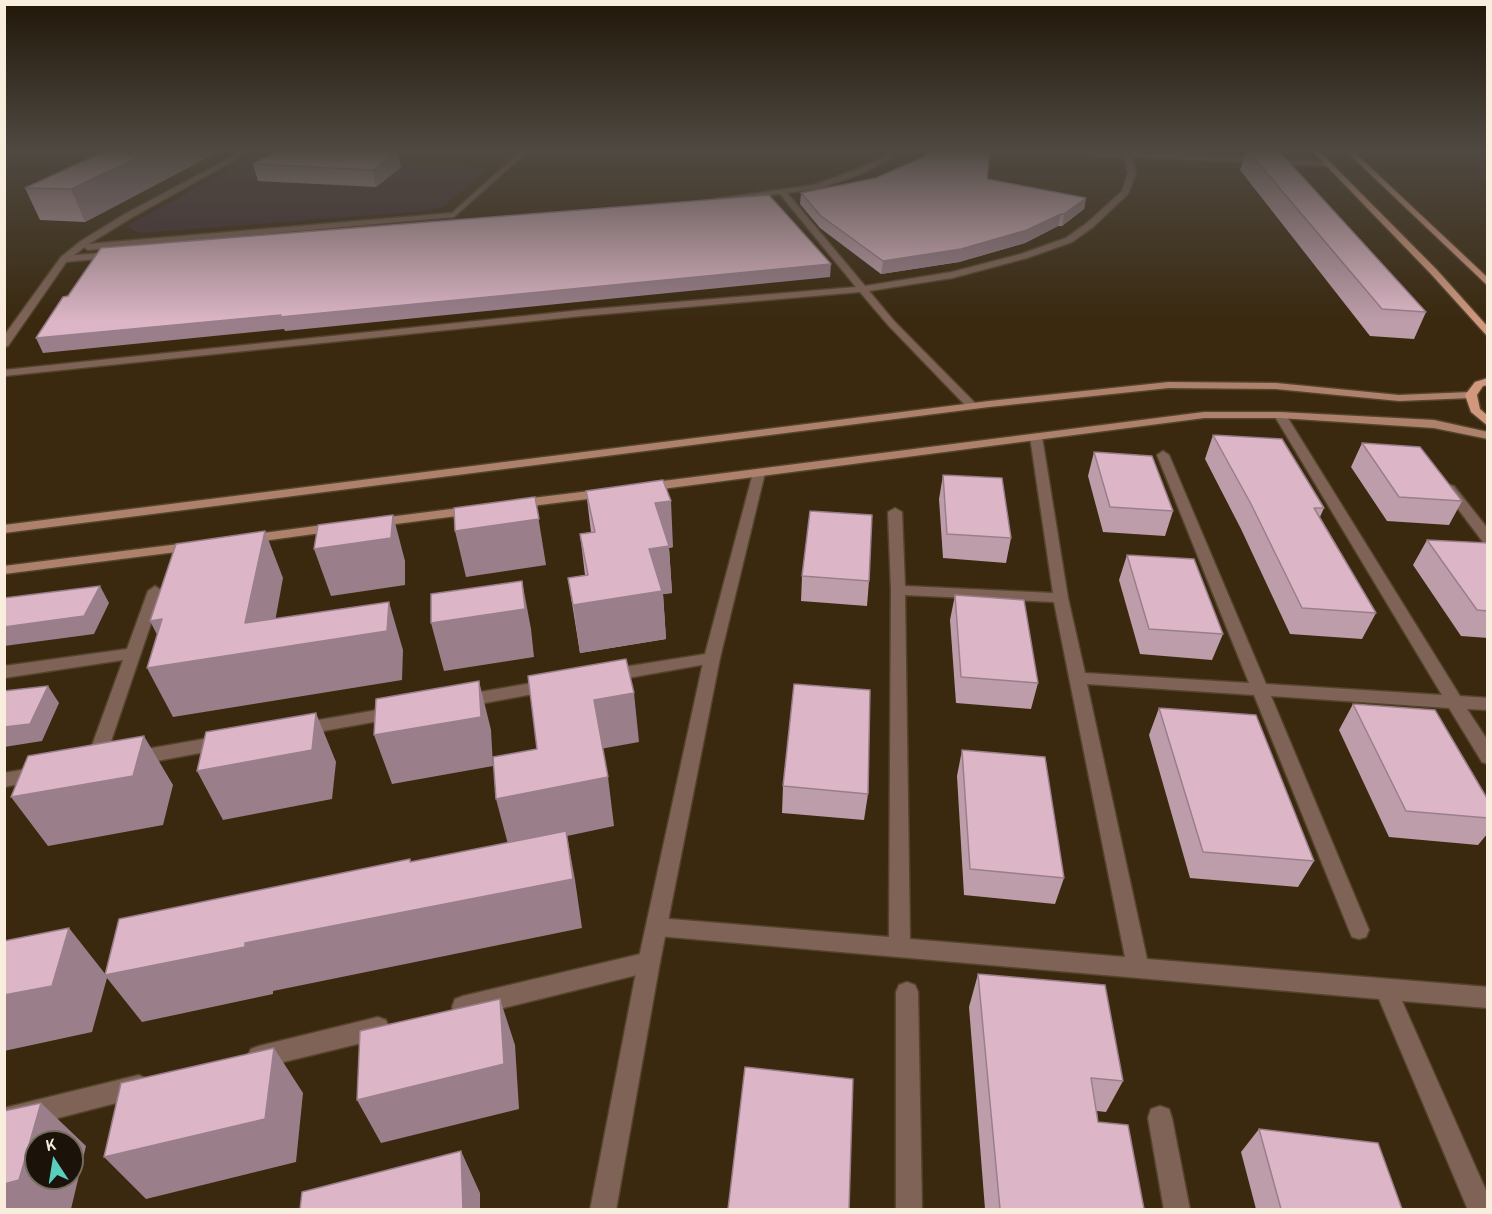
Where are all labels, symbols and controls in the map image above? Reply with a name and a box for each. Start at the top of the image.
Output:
north arrow [24,1130,84,1190]
text: K [44,1133,58,1156]

